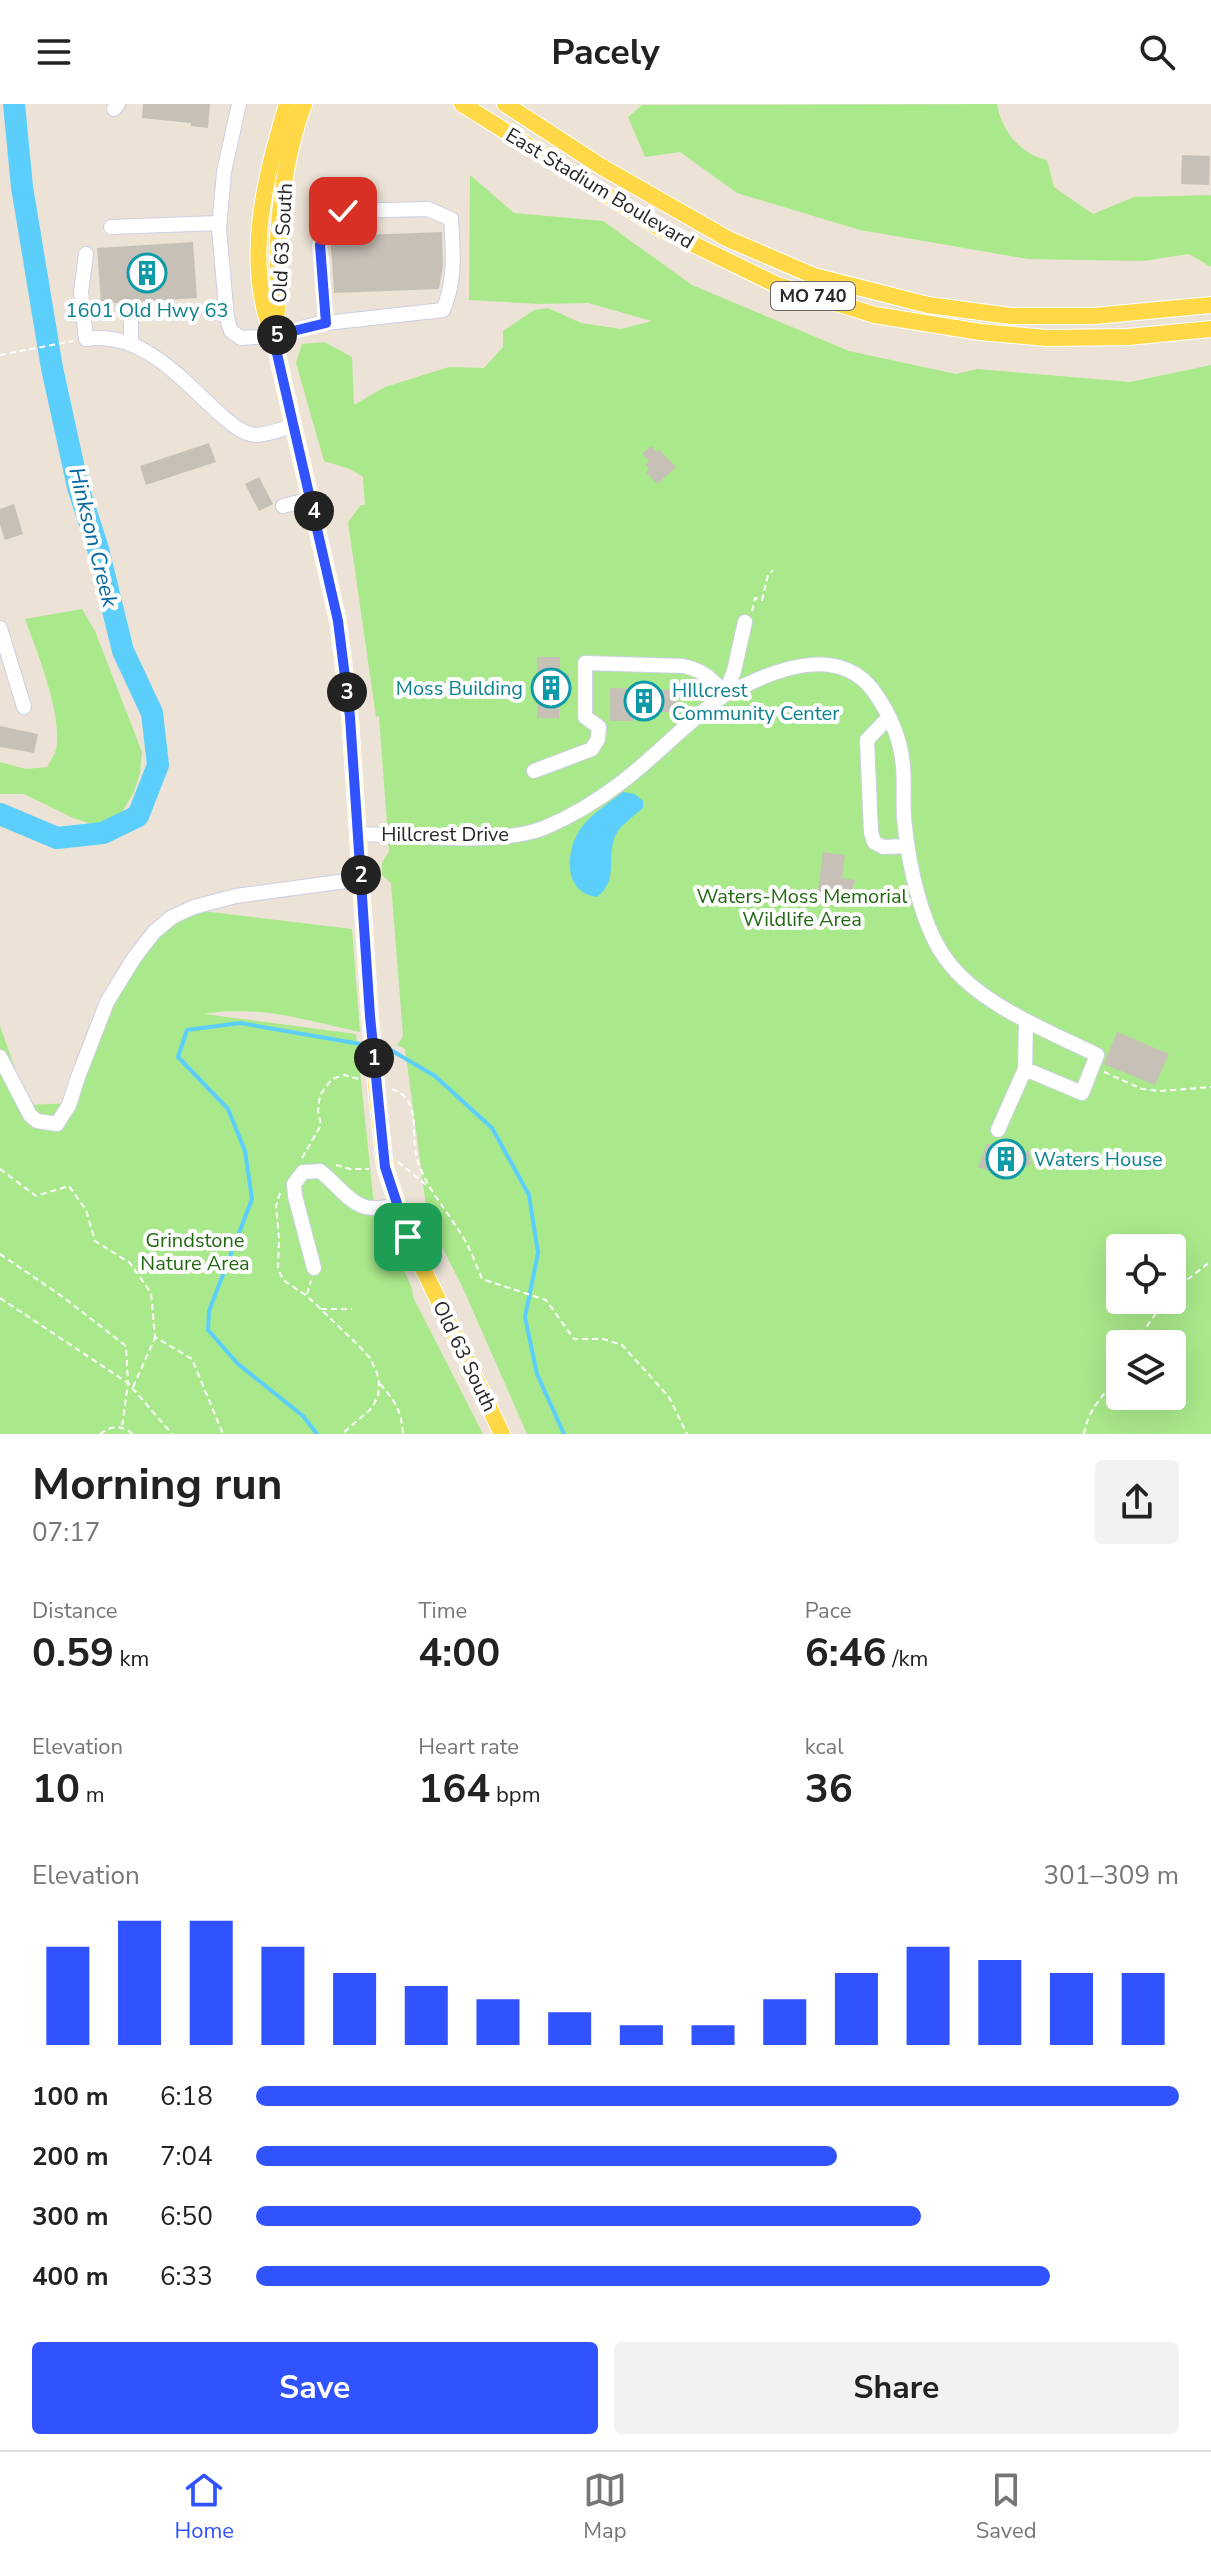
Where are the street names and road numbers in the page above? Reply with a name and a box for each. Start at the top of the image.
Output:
street label: East Stadium Boulevard [501,121,699,255]
street label: Old 63 South [266,182,299,304]
road number: MO 740 [771,282,855,310]
street label: Hillcrest Drive [381,821,509,848]
street label: Old 63 South [426,1296,503,1416]

